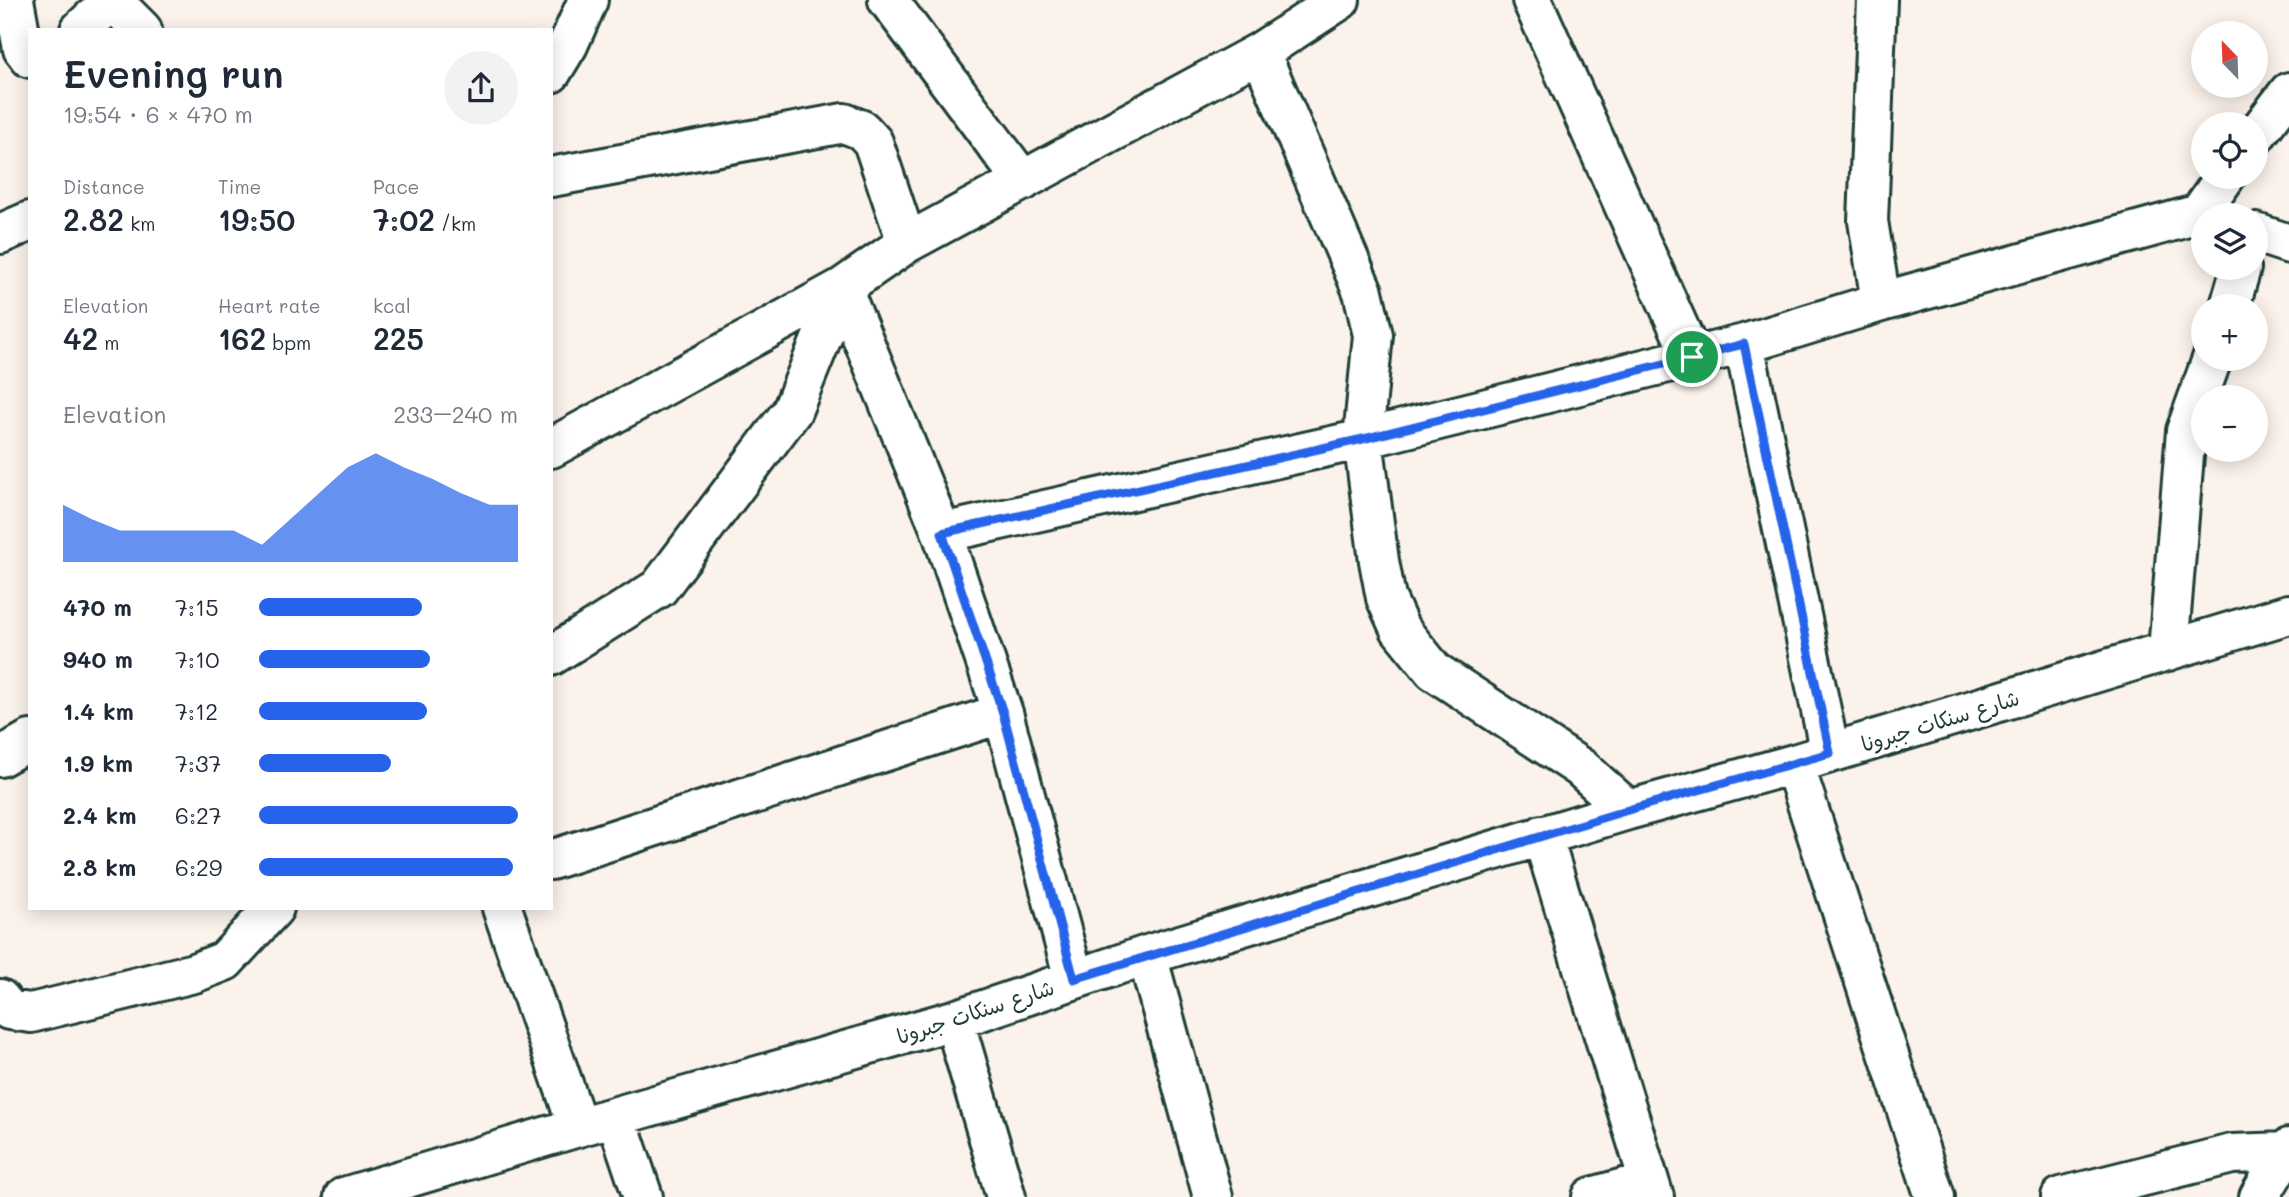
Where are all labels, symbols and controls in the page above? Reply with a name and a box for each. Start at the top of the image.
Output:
north arrow [2191,21,2268,98]
map controls [2191,21,2268,462]
text: Evening run [63,48,284,98]
button: share [444,51,518,125]
text: 19:54 · 6 × 470 m [63,99,253,129]
button: locate [2191,112,2268,189]
text: Distance [63,174,145,199]
text: Time [218,174,261,199]
text: Pace [373,174,419,199]
text: 2.82 [63,199,124,239]
text: 19:50 [218,199,295,239]
text: 7:02 [373,199,435,239]
button: layers [2191,203,2268,280]
text: km [124,211,155,236]
text: /km [435,211,476,236]
text: Elevation [63,293,148,318]
text: Heart rate [218,293,321,318]
text: kcal [373,293,411,318]
button: + [2191,294,2268,371]
text: 42 [63,318,98,358]
text: 162 [218,318,266,358]
text: 225 [373,318,424,358]
pin [1662,327,1722,387]
text: m [98,330,120,355]
text: bpm [266,330,311,355]
icon: arrive [1673,338,1711,376]
button: − [2191,385,2268,462]
text: Elevation [63,399,166,429]
text: 233–240 m [393,399,518,429]
text: 470 m [63,592,132,622]
text: 7:15 [175,592,219,622]
text: 940 m [63,644,133,674]
text: 7:10 [175,644,219,674]
street label: شارع سنكات جبرونا [1858,683,2023,760]
text: 1.4 km [63,696,134,726]
text: 7:12 [175,696,218,726]
text: 1.9 km [63,748,133,778]
text: 7:37 [175,748,221,778]
text: 2.4 km [63,800,136,830]
text: 6:27 [175,800,222,830]
text: 2.8 km [63,852,136,882]
text: 6:29 [175,852,222,882]
street label: شارع سنكات جبرونا [893,973,1058,1052]

